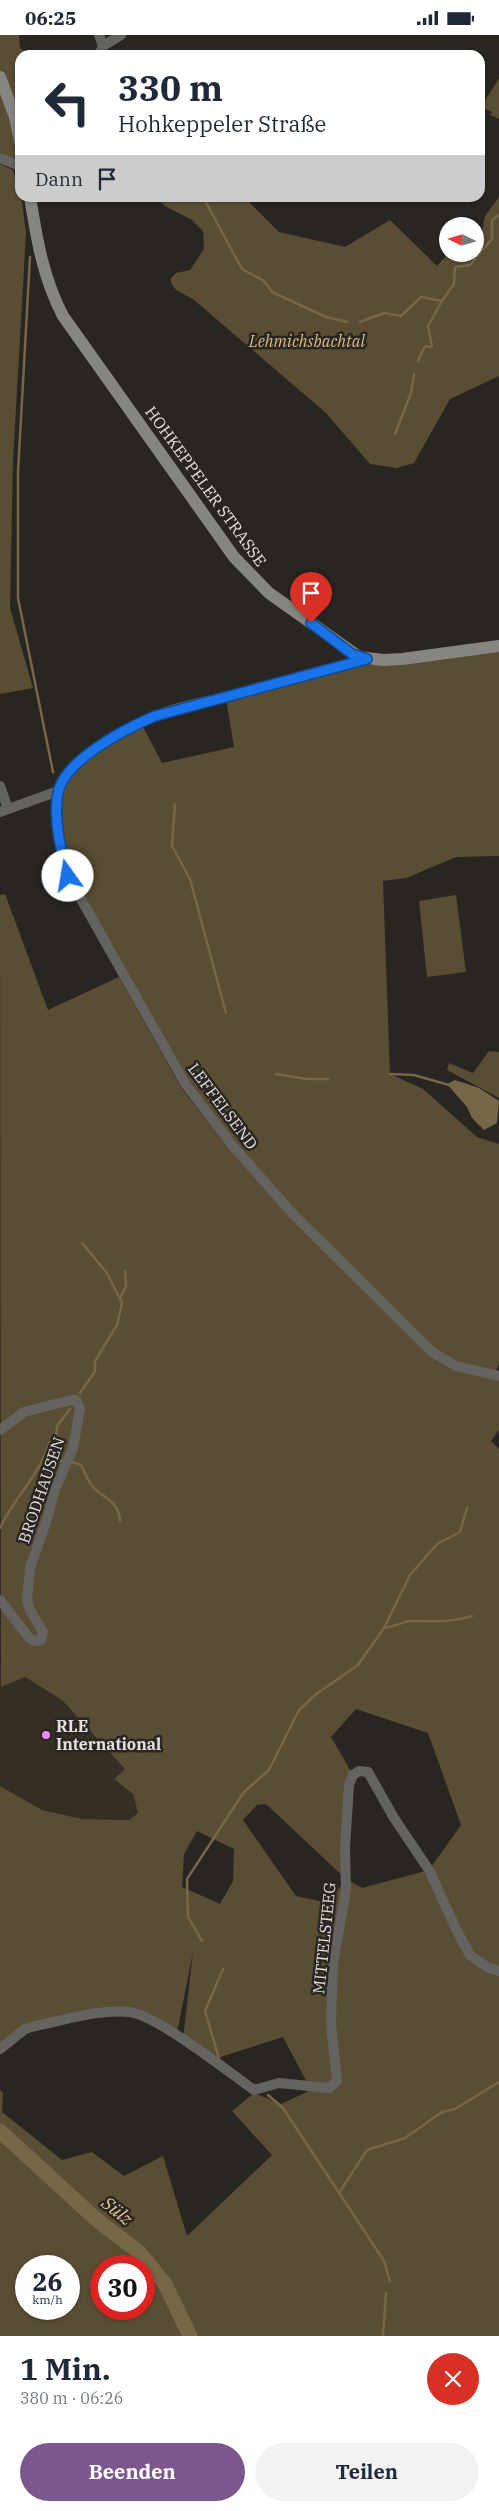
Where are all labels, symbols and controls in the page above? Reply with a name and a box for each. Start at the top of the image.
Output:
text: 06:25 [25,6,76,30]
text: 330 m [118,65,223,111]
icon: left [35,70,100,135]
text: Hohkeppeler Straße [118,109,326,138]
icon: arrive [93,165,121,193]
text: Dann [35,167,83,191]
north arrow [439,217,484,263]
map controls [439,217,484,262]
park label: Lehmichsbachtal [248,331,365,351]
street label: HOHKEPPELER STRASSE [141,402,271,570]
pin [290,572,332,623]
icon: arrive [297,579,325,607]
position arrow [41,849,93,901]
street label: LEFFELSEND [184,1059,262,1153]
street label: BRODHAUSEN [13,1434,69,1546]
place label: RLE International [56,1716,161,1754]
marker: RLE International [40,1729,52,1741]
street label: MITTELSTEEG [308,1881,340,1995]
water label: Sülz [96,2191,138,2231]
speed limit sign: 30 [90,2255,155,2320]
text: 26 [32,2265,63,2298]
text: km/h [32,2292,63,2307]
text: 1 Min. [20,2349,111,2388]
button: close [427,2353,479,2405]
text: 380 m · 06:26 [20,2388,123,2408]
button: Beenden [20,2443,245,2501]
button: Teilen [255,2443,479,2501]

